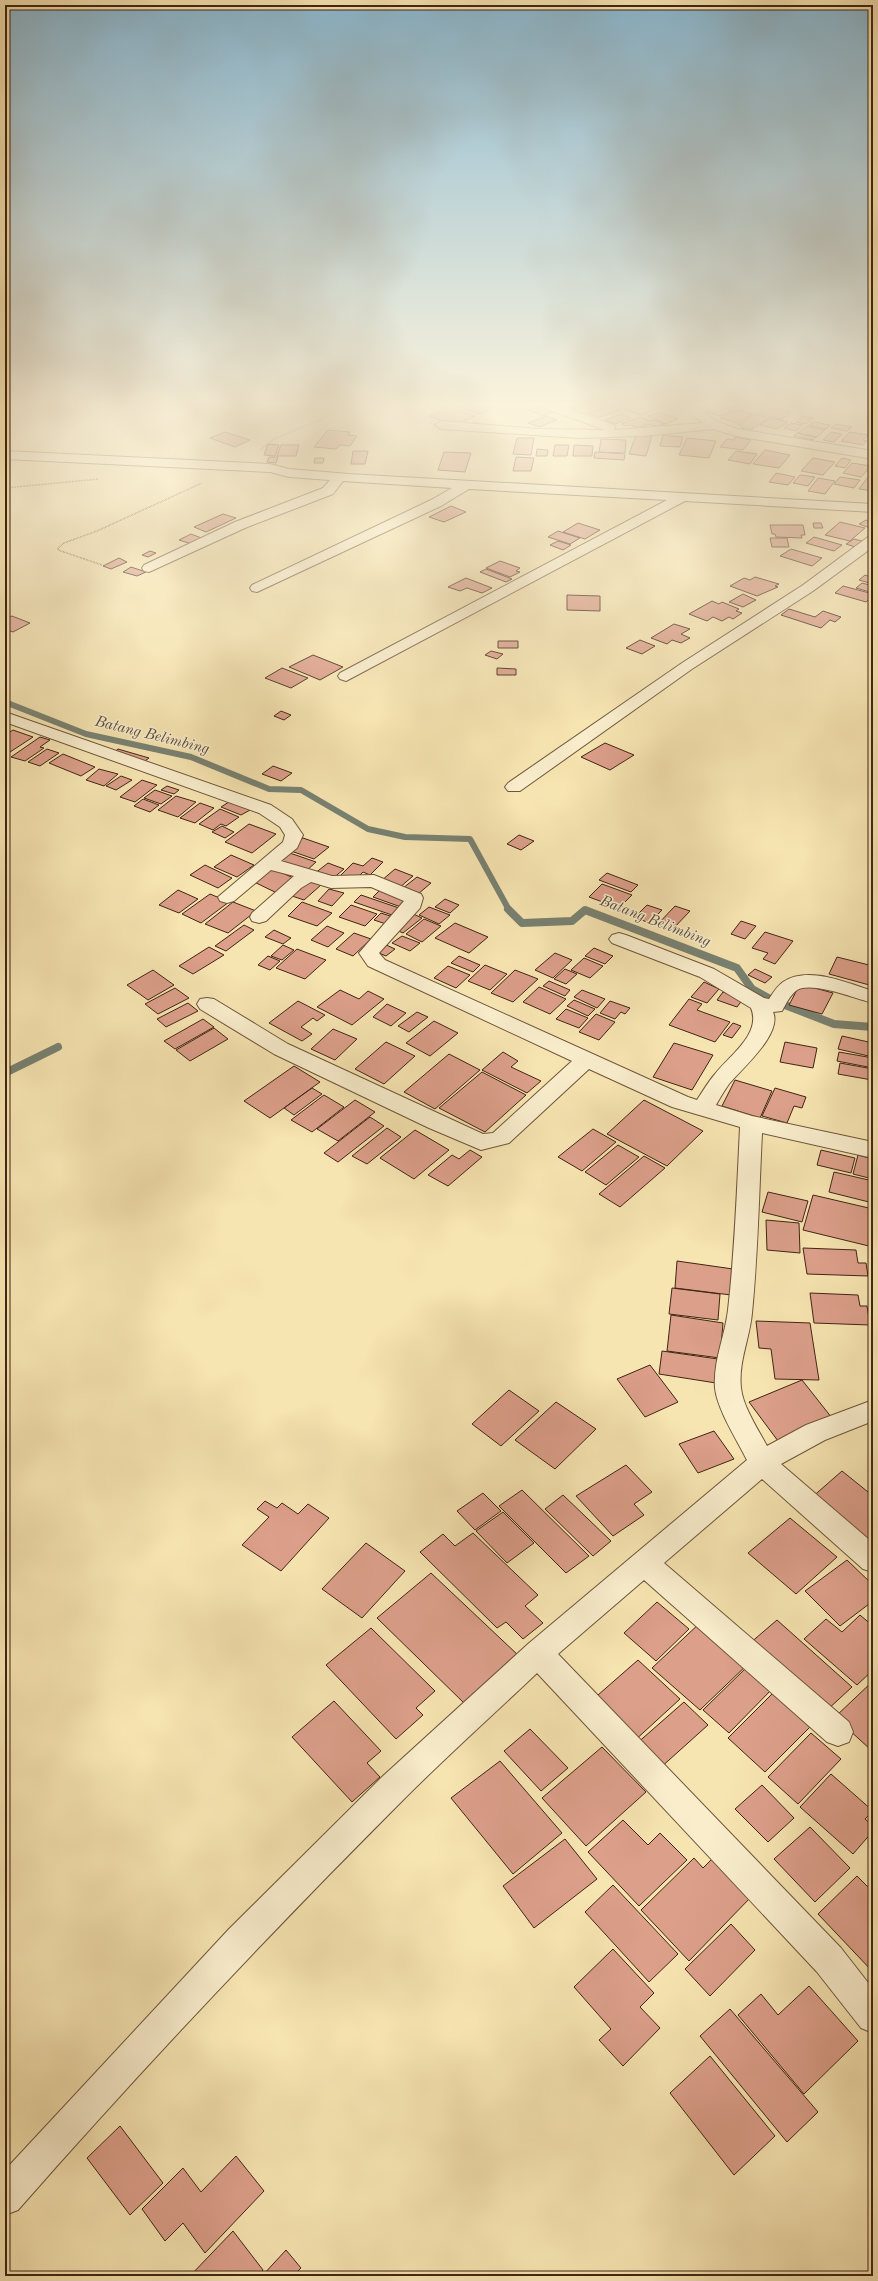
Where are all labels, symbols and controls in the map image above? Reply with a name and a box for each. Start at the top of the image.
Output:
water label: Batang Belimbing [92,714,211,757]
water label: Batang Belimbing [597,894,712,950]

